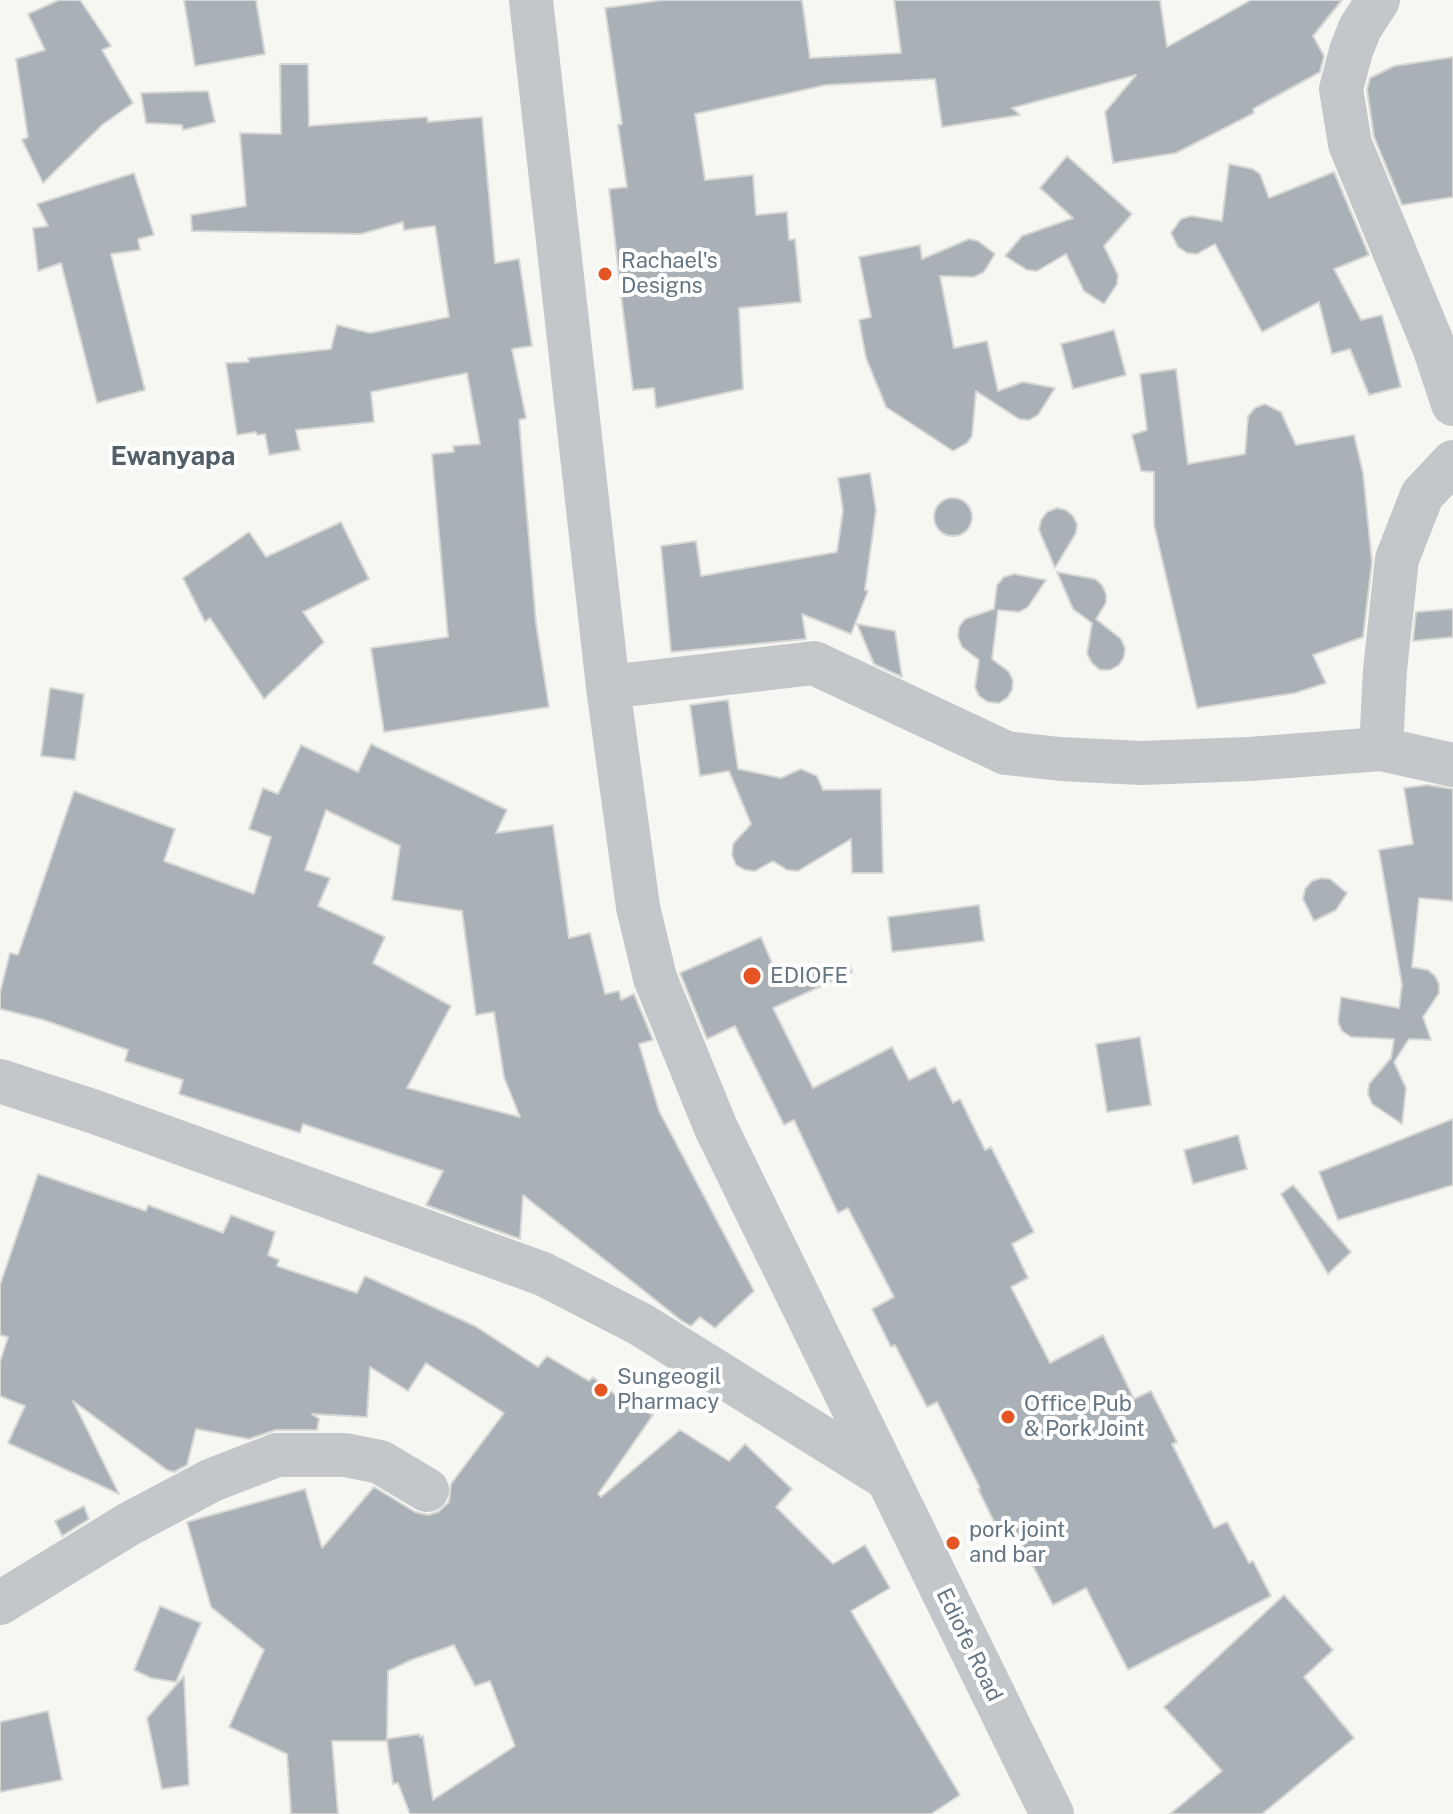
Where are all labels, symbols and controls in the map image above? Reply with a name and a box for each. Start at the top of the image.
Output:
place label: Rachael's Designs [621,248,718,300]
marker: Rachael's Designs [596,265,614,283]
district label: Ewanyapa [110,441,236,473]
place label: EDIOFE [770,963,848,989]
marker: EDIOFE [741,965,763,987]
place label: Sungeogil Pharmacy [617,1364,721,1416]
marker: Sungeogil Pharmacy [592,1381,610,1399]
place label: Office Pub & Pork Joint [1024,1391,1145,1442]
marker: Office Pub & Pork Joint [999,1408,1017,1426]
place label: pork joint and bar [969,1517,1065,1568]
marker: pork joint and bar [944,1534,962,1552]
street label: Ediofe Road [930,1584,1008,1706]

